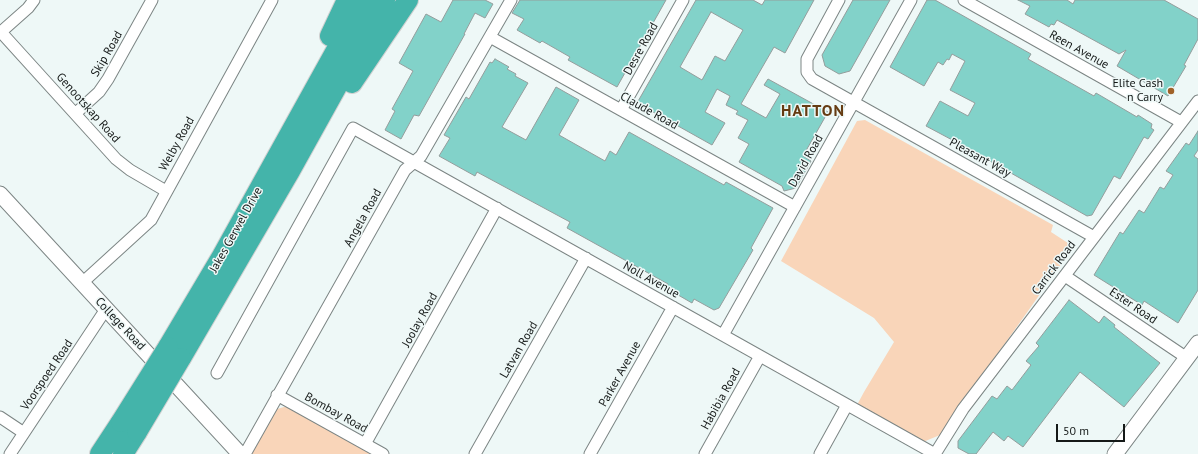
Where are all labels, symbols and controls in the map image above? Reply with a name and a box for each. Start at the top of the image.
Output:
street label: Desre Road [621,20,661,78]
street label: Reen Avenue [1047,28,1111,72]
street label: Skip Road [88,29,126,79]
street label: Genootskap Road [53,70,123,146]
place label: Elite Cash n Carry [1112,77,1163,105]
marker: Elite Cash n Carry [1166,86,1176,96]
street label: Claude Road [618,89,680,133]
district label: HATTON [781,101,845,121]
street label: Welby Road [156,114,198,174]
street label: David Road [786,132,826,190]
street label: Pleasant Way [947,135,1013,181]
street label: Jakes Gerwel Drive [207,185,265,275]
street label: Angela Road [341,186,385,250]
street label: Carrick Road [1029,238,1079,298]
street label: Noll Avenue [620,259,682,301]
street label: Ester Road [1107,285,1159,327]
street label: Joolay Road [399,290,441,350]
street label: College Road [92,295,148,353]
street label: Latvan Road [497,319,541,381]
street label: Voorspoed Road [18,337,76,413]
street label: Parker Avenue [596,339,644,409]
street label: Habibia Road [698,366,744,432]
street label: Bombay Road [302,390,370,436]
scale bar [1058,416,1127,442]
text: 50 m [1063,423,1089,438]

